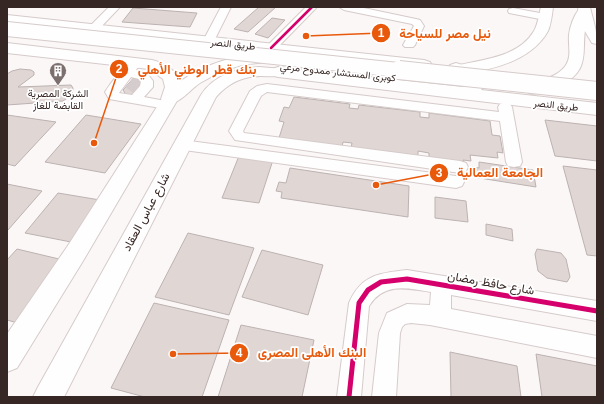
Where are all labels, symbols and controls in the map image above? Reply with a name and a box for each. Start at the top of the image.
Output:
callout: نيل مصر للسياحة [371,20,498,45]
text: 1 [378,26,385,40]
text: نيل مصر للسياحة [399,26,491,42]
street label: طريق النصر [209,36,256,53]
callout: بنك قطر الوطني الأهلي [109,57,264,82]
street label: كوبرى المستشار ممدوح مرعي [279,60,397,87]
building icon: الشركة المصرية القابضة للغاز [48,61,68,86]
text: 2 [116,62,123,76]
text: بنك قطر الوطني الأهلي [138,62,256,80]
place label: الشركة المصرية القابضة للغاز [28,88,88,112]
street label: طريق النصر [532,97,579,114]
callout: الجامعة العمالية [429,160,551,185]
text: الجامعة العمالية [457,165,543,180]
text: 3 [436,166,443,180]
street label: شارع عباس العقاد [120,171,174,254]
street label: شارع حافظ رمضان [446,268,535,299]
callout: البنك الأهلى المصرى [229,340,374,365]
text: البنك الأهلى المصرى [258,345,366,361]
text: 4 [236,346,243,360]

